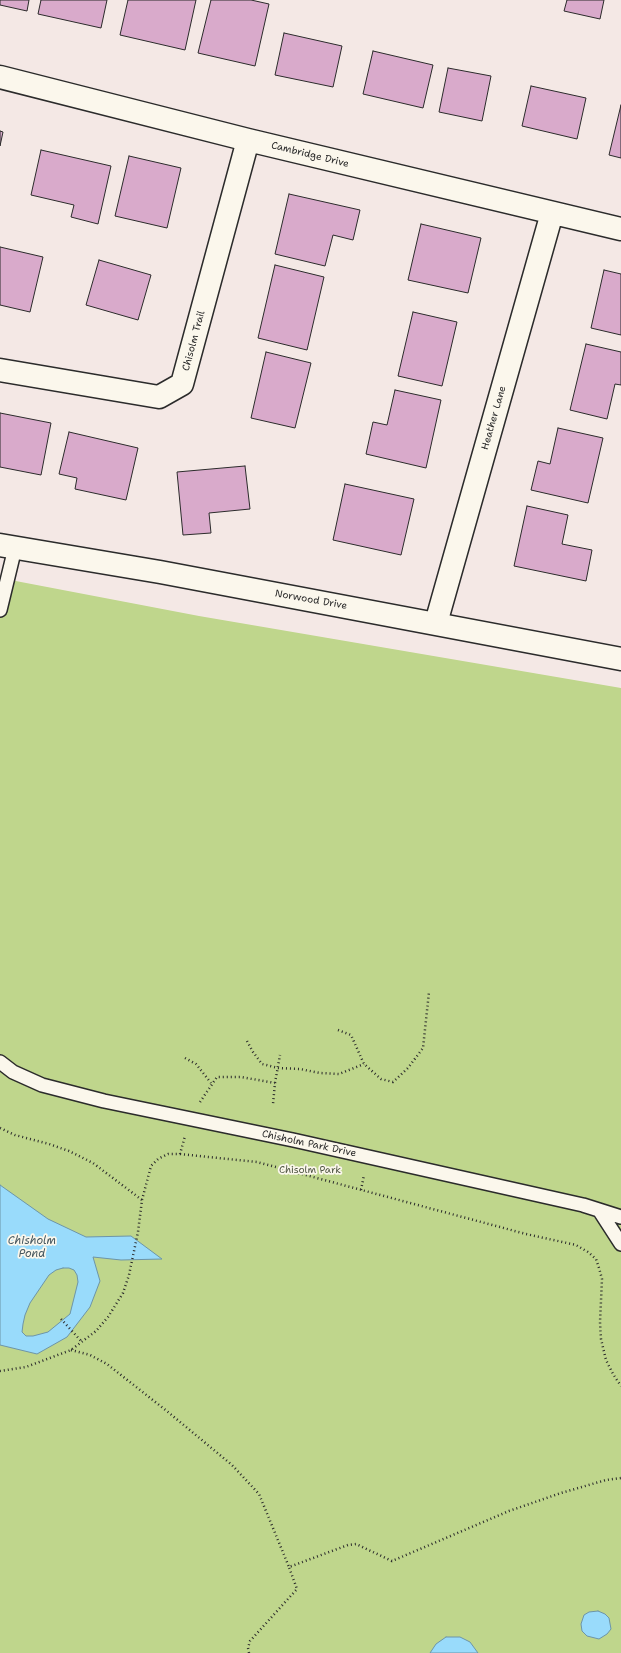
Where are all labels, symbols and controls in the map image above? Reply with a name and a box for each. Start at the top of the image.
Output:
street label: Cambridge Drive [270,140,350,170]
street label: Chisolm Trail [180,310,208,372]
street label: Heather Lane [479,385,509,451]
street label: Norwood Drive [274,588,348,612]
street label: Chisholm Park Drive [261,1128,357,1160]
park label: Chisolm Park [279,1164,341,1176]
water label: Chisholm Pond [8,1234,56,1260]

